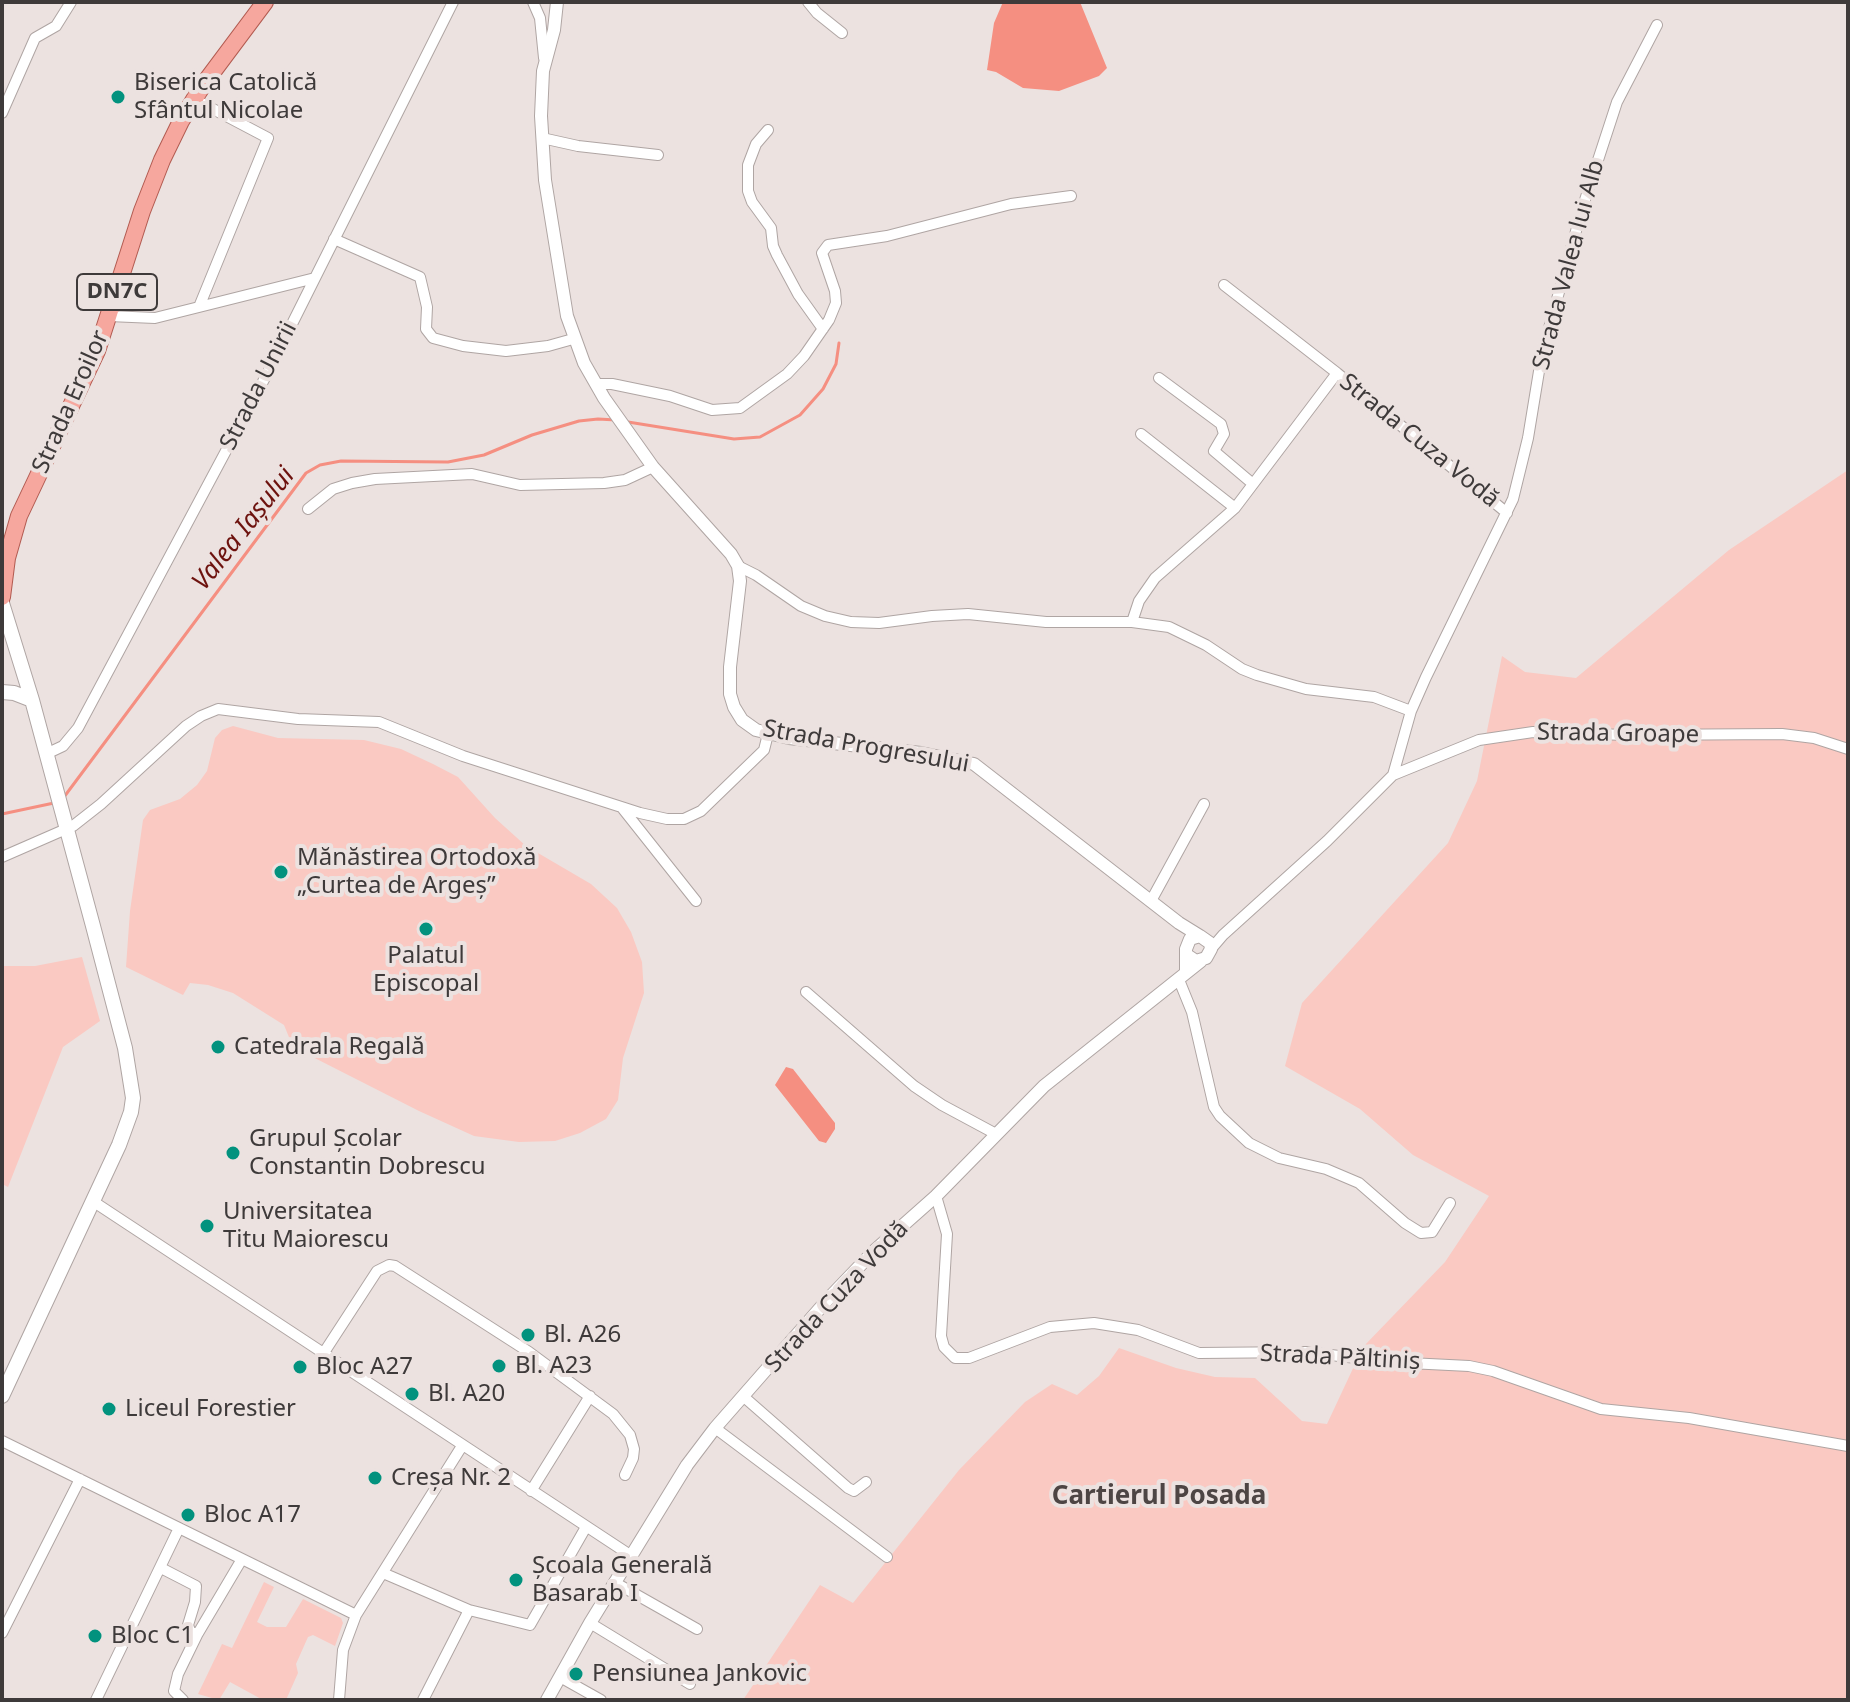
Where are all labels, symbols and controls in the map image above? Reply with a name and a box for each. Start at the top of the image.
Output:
place label: Biserica Catolică Sfântul Nicolae [134,69,317,125]
marker: Biserica Catolică Sfântul Nicolae [109,88,127,106]
street label: Strada Valea lui Alb [1527,157,1611,373]
road number: DN7C [77,274,157,310]
street label: Strada Unirii [214,317,304,455]
street label: Strada Eroilor [27,326,115,478]
street label: Strada Cuza Vodă [1333,368,1505,514]
water label: Valea Iașului [186,461,302,597]
street label: Strada Progresului [761,715,971,779]
street label: Strada Groape [1537,718,1699,750]
place label: Mănăstirea Ortodoxă „Curtea de Argeș” [297,844,536,900]
marker: Mănăstirea Ortodoxă „Curtea de Argeș” [272,863,290,881]
marker: Palatul Episcopal [417,920,435,938]
place label: Palatul Episcopal [373,942,479,998]
place label: Catedrala Regală [234,1033,425,1061]
marker: Catedrala Regală [209,1038,227,1056]
place label: Grupul Școlar Constantin Dobrescu [249,1125,486,1181]
marker: Grupul Școlar Constantin Dobrescu [224,1144,242,1162]
place label: Universitatea Titu Maiorescu [223,1198,389,1254]
street label: Strada Cuza Vodă [759,1215,915,1379]
marker: Universitatea Titu Maiorescu [198,1217,216,1235]
place label: Bl. A26 [544,1321,621,1349]
marker: Bl. A26 [519,1326,537,1344]
street label: Strada Păltiniș [1259,1339,1421,1377]
place label: Bl. A23 [515,1352,592,1380]
place label: Bloc A27 [316,1353,413,1381]
marker: Bl. A23 [490,1357,508,1375]
marker: Bloc A27 [291,1358,309,1376]
place label: Bl. A20 [428,1380,505,1408]
marker: Bl. A20 [403,1385,421,1403]
place label: Liceul Forestier [125,1395,296,1423]
marker: Liceul Forestier [100,1400,118,1418]
place label: Creșa Nr. 2 [391,1464,511,1492]
marker: Creșa Nr. 2 [366,1469,384,1487]
district label: Cartierul Posada [1052,1481,1266,1513]
place label: Bloc A17 [204,1501,301,1529]
marker: Bloc A17 [179,1506,197,1524]
place label: Școala Generală Basarab I [532,1552,713,1608]
marker: Școala Generală Basarab I [507,1571,525,1589]
place label: Bloc C1 [111,1622,194,1650]
marker: Bloc C1 [86,1627,104,1645]
place label: Pensiunea Jankovic [592,1660,807,1688]
marker: Pensiunea Jankovic [567,1665,585,1683]

